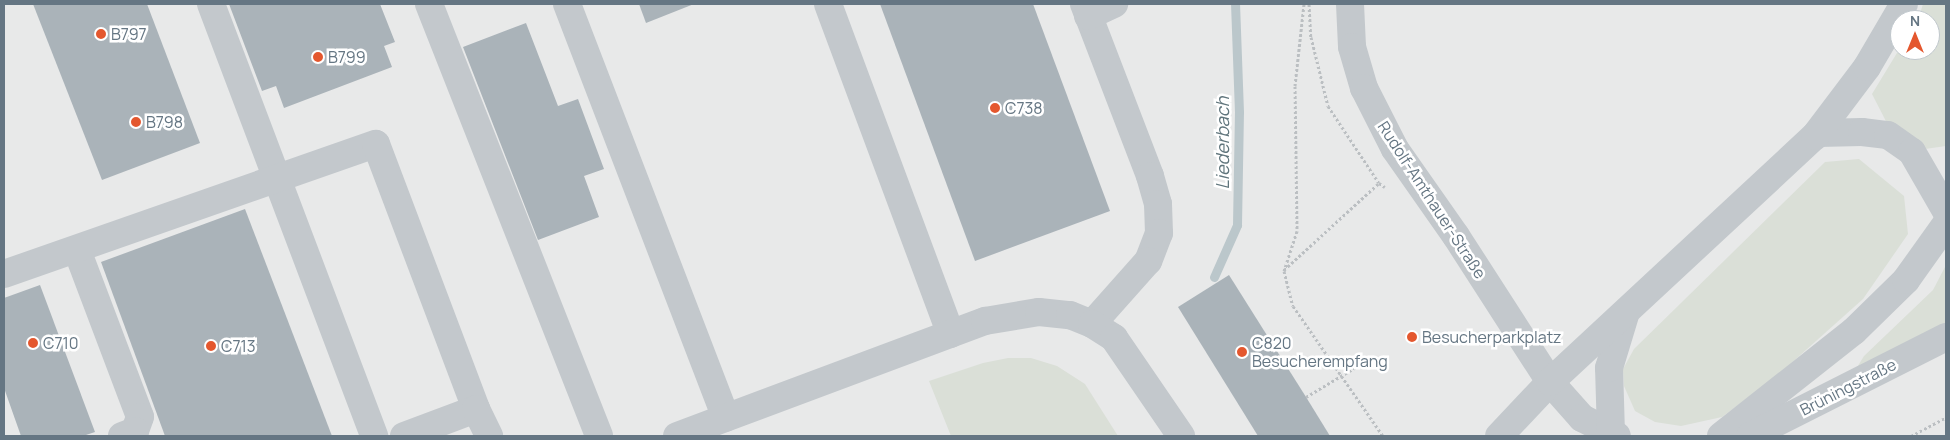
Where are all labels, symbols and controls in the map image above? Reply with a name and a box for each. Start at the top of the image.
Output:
north arrow [1890,10,1940,60]
text: N [1910,11,1920,30]
place label: B797 [111,24,147,44]
marker: B797 [95,28,107,40]
place label: B799 [328,47,366,67]
marker: B799 [312,51,324,63]
water label: Liederbach [1211,97,1233,189]
place label: C738 [1005,98,1043,118]
marker: C738 [989,102,1001,114]
place label: B798 [146,112,183,132]
marker: B798 [130,116,142,128]
street label: Rudolf-Amthauer-Straße [1374,118,1490,282]
place label: Besucherparkplatz [1422,327,1562,347]
marker: Besucherparkplatz [1406,331,1418,343]
place label: C710 [43,333,78,353]
place label: C820 Besucherempfang [1252,333,1388,371]
place label: C713 [221,336,256,356]
marker: C710 [27,337,39,349]
marker: C713 [205,340,217,352]
marker: C820 Besucherempfang [1236,346,1248,358]
street label: Brüningstraße [1797,355,1899,419]

